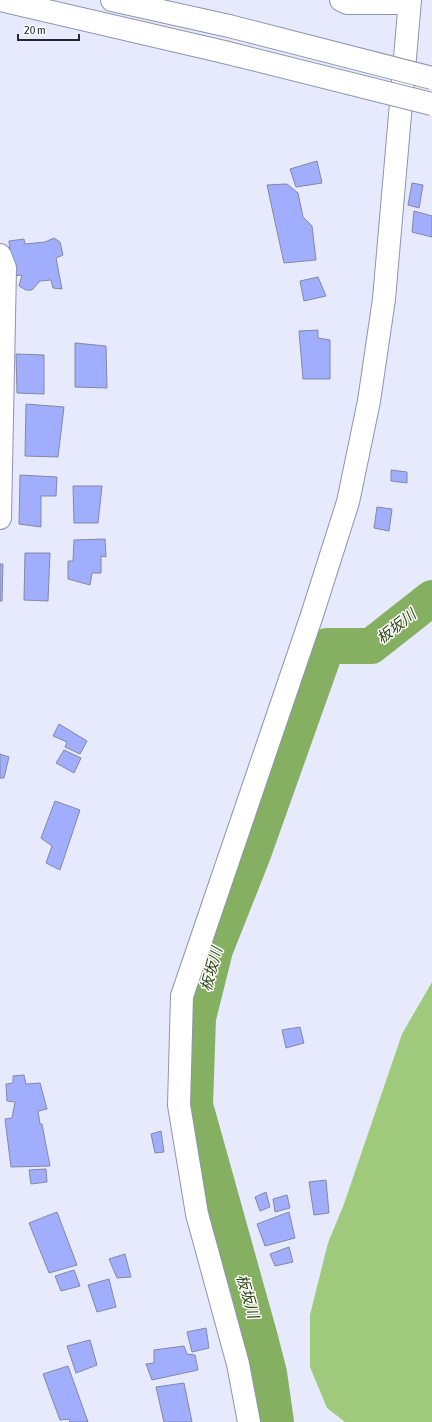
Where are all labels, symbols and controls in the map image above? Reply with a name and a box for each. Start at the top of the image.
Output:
scale bar [18,16,79,42]
text: 20 m [24,23,46,37]
water label: 板坂川 [373,604,421,647]
water label: 板坂川 [197,943,226,993]
water label: 板坂川 [234,1272,263,1322]

